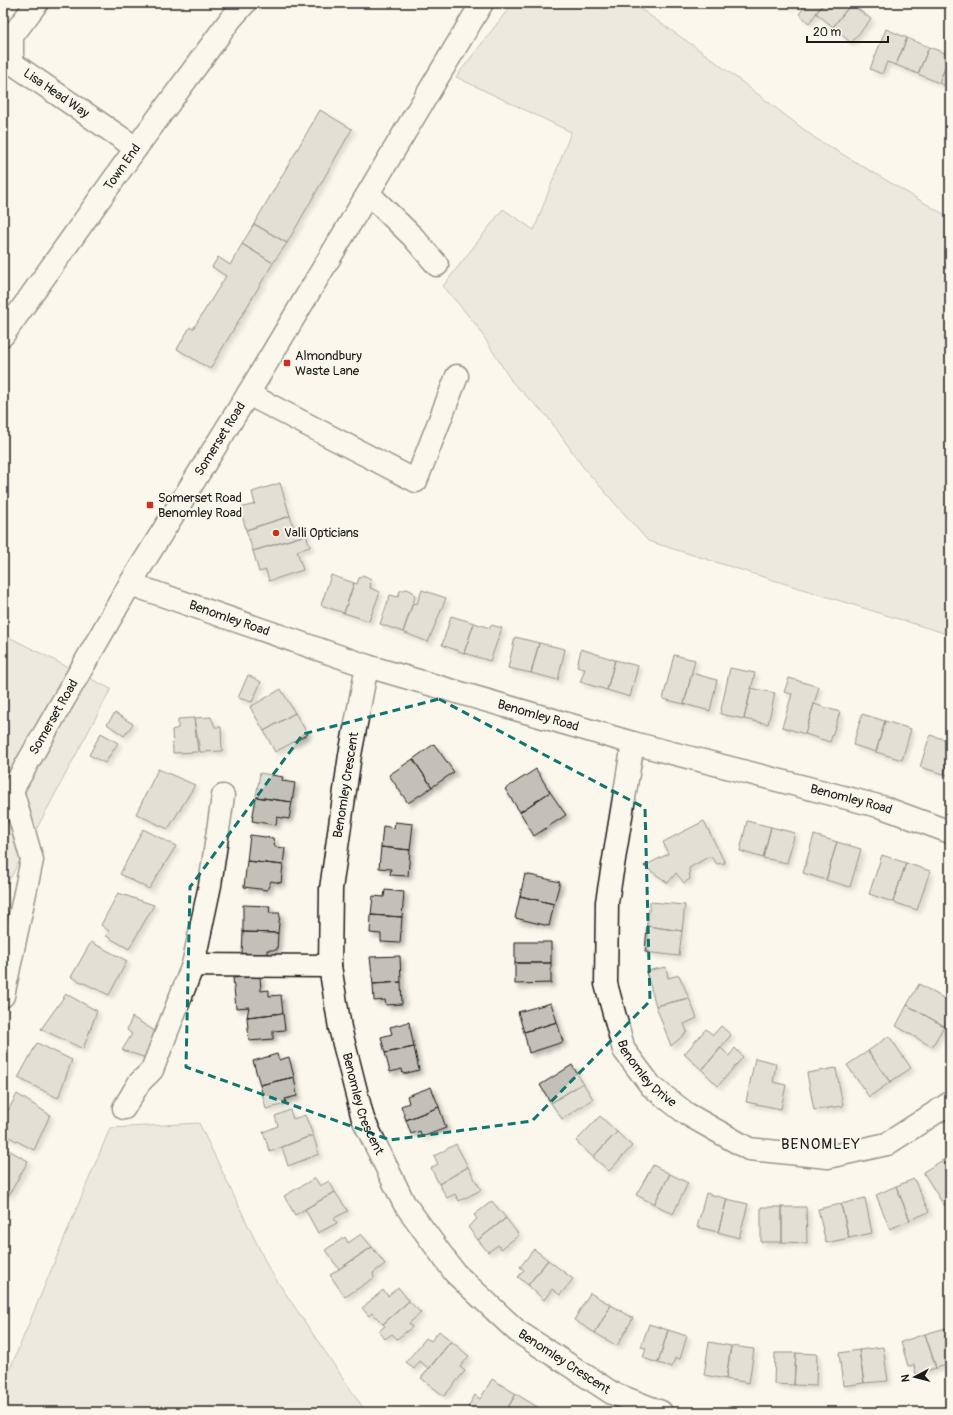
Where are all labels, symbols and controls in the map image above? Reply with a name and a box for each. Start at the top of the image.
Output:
scale bar [807,18,888,44]
text: 20 m [813,25,842,40]
street label: Lisa Head Way [20,65,93,122]
street label: Town End [101,141,144,193]
place label: Almondbury Waste Lane [295,348,362,379]
marker: Almondbury Waste Lane [282,358,292,368]
street label: Somerset Road [191,399,249,479]
place label: Somerset Road Benomley Road [158,490,242,521]
marker: Somerset Road Benomley Road [145,500,155,510]
place label: Valli Opticians [284,525,359,541]
marker: Valli Opticians [271,528,281,538]
street label: Benomley Road [187,597,272,640]
street label: Somerset Road [26,677,82,757]
street label: Benomley Road [496,696,581,735]
street label: Benomley Crescent [330,730,362,839]
street label: Benomley Road [808,781,894,818]
street label: Benomley Drive [614,1038,680,1111]
street label: Benomley Crescent [339,1051,388,1158]
district label: BENOMLEY [781,1135,861,1154]
street label: Benomley Crescent [515,1326,614,1398]
north arrow [895,1357,935,1397]
text: N [899,1373,912,1383]

